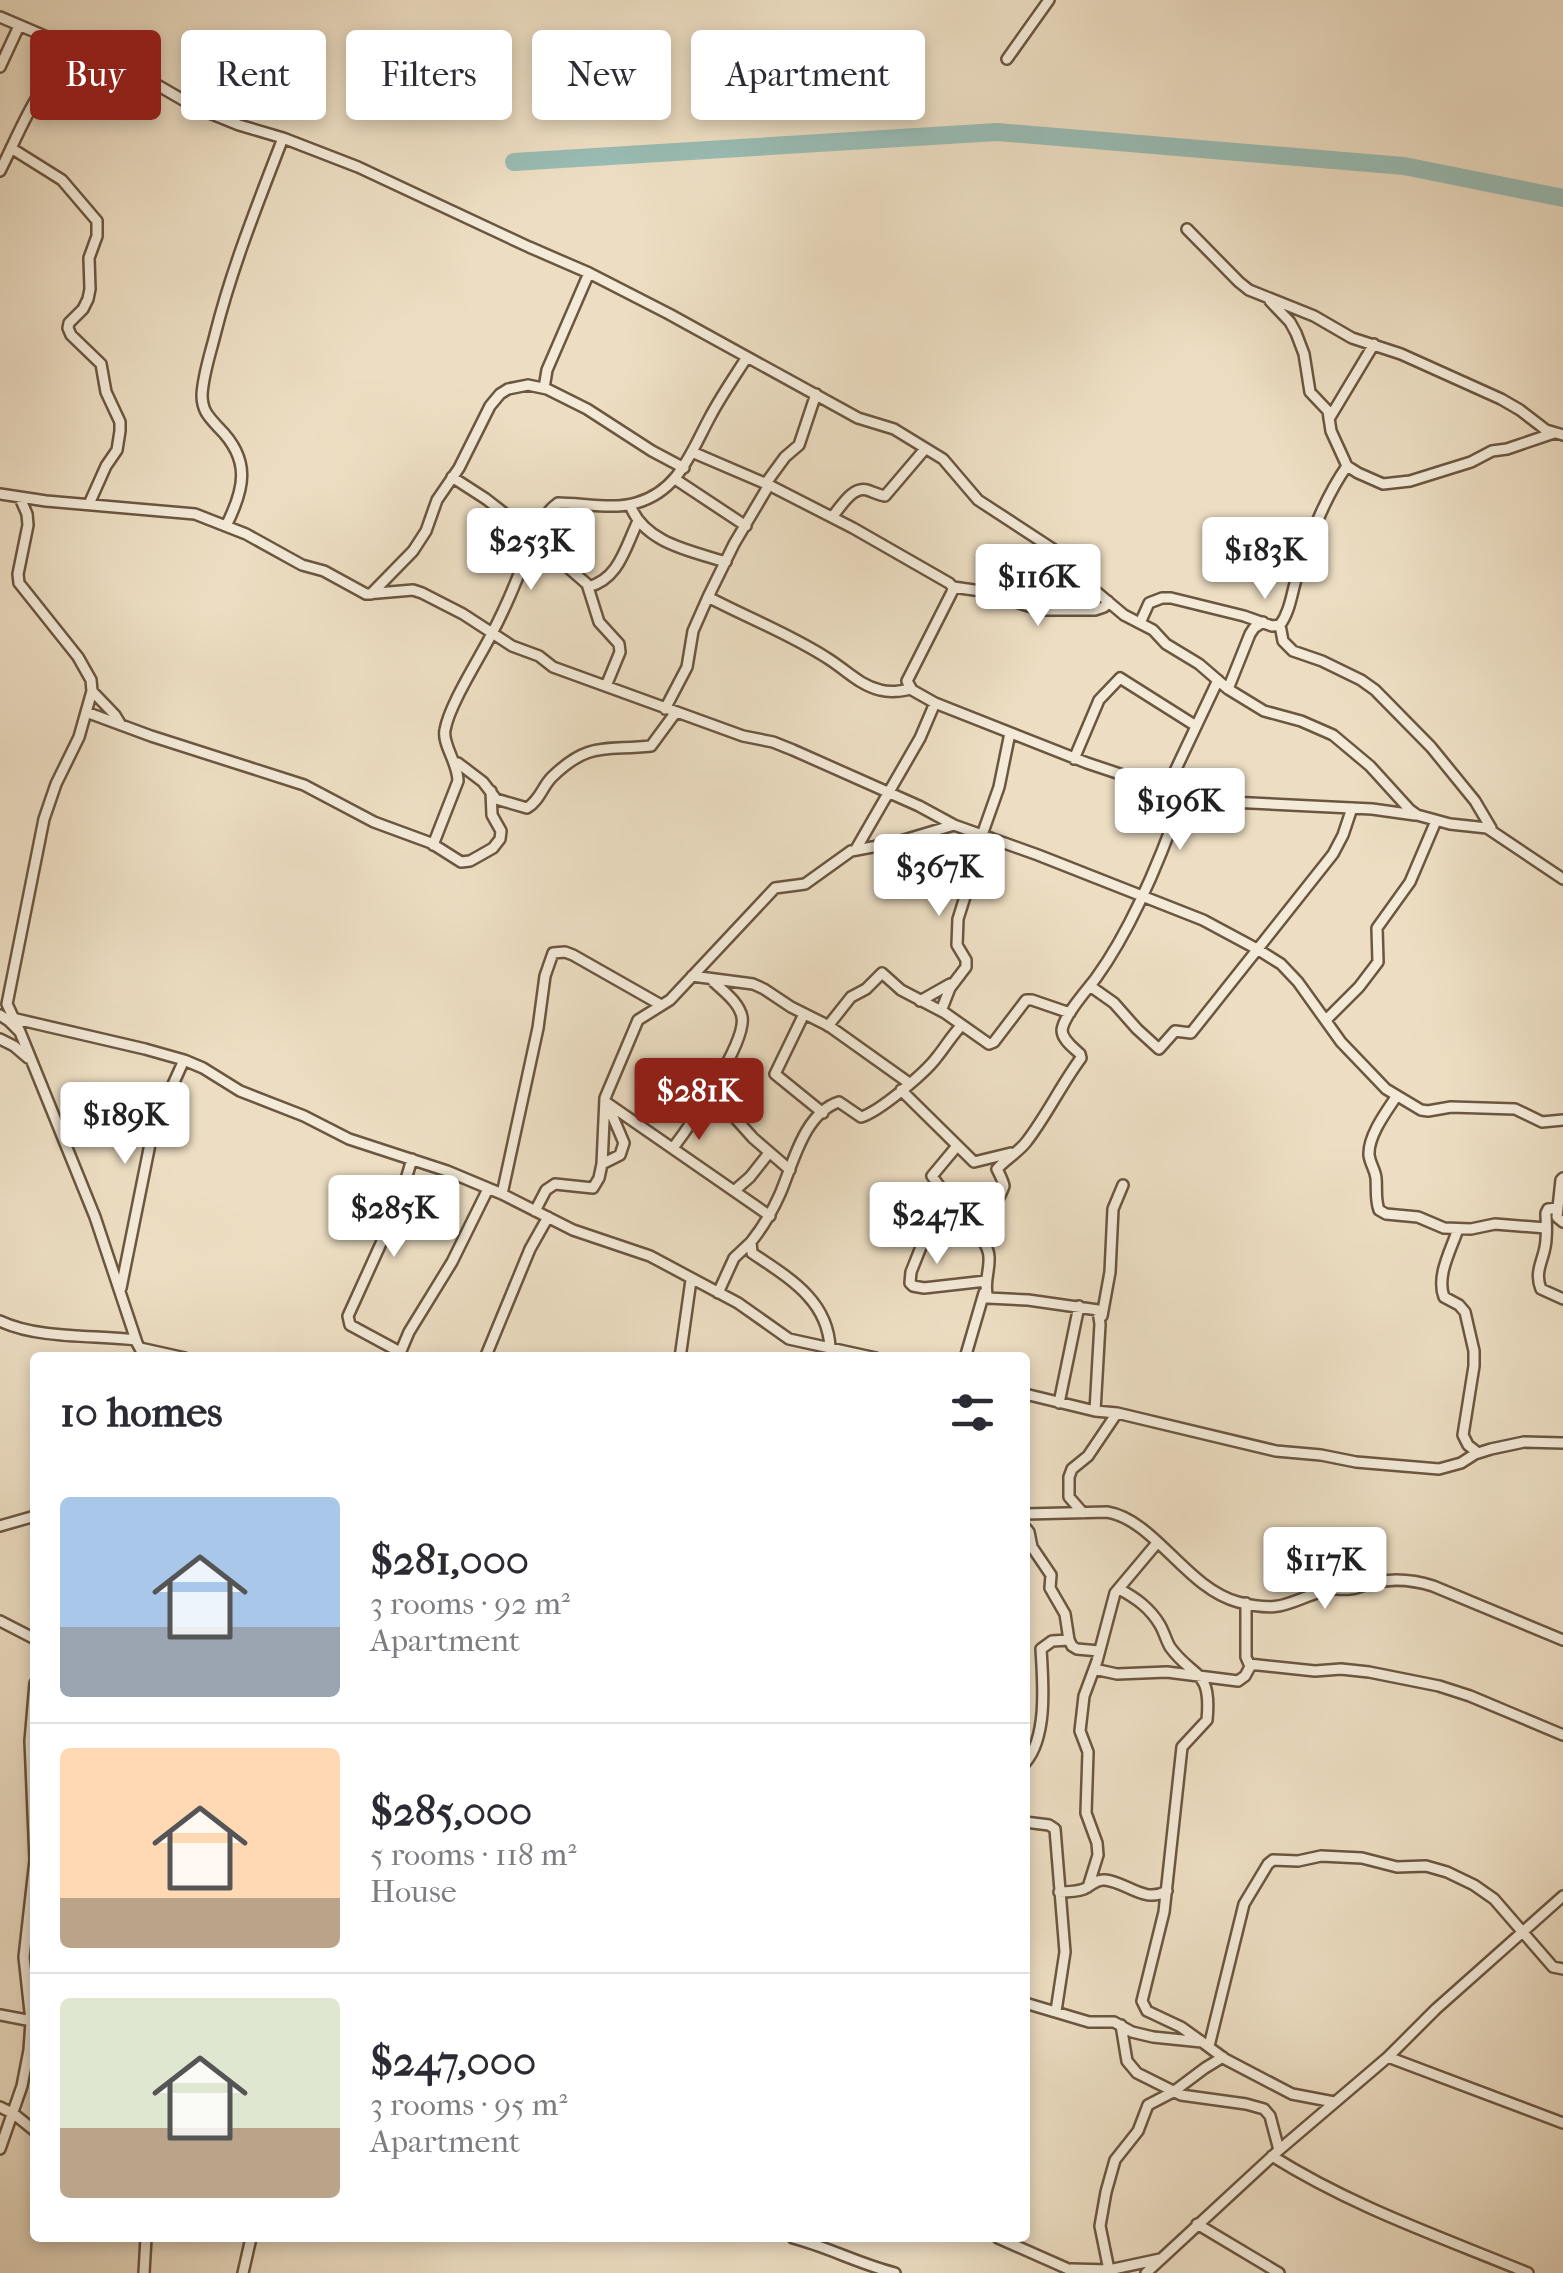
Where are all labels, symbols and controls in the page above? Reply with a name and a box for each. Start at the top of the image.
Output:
chip: Buy [30,30,161,120]
chip: Rent [181,30,326,120]
chip: Filters [346,30,512,120]
chip: New [532,30,671,120]
chip: Apartment [691,30,925,120]
pin: $253K [461,508,601,593]
pin: $183K [1195,517,1335,602]
text: $253K [489,522,573,559]
text: $183K [1224,531,1306,568]
pin: $116K [968,544,1108,629]
text: $116K [998,558,1078,595]
pin: $196K [1110,768,1250,853]
text: $196K [1137,782,1223,819]
pin: $367K [869,834,1009,919]
text: $367K [896,848,982,885]
pin: $281K [629,1058,769,1143]
text: $281K [657,1072,741,1109]
pin: $189K [55,1082,195,1167]
text: $189K [82,1096,168,1133]
pin: $285K [324,1175,464,1260]
pin: $247K [867,1182,1007,1267]
text: $285K [350,1189,438,1226]
text: $247K [892,1196,982,1233]
icon: filters [945,1385,1000,1440]
text: 10 homes [60,1388,222,1437]
pin: $117K [1255,1527,1395,1612]
text: $281,000 [370,1536,529,1585]
icon: home [140,1537,260,1657]
text: $117K [1285,1541,1365,1578]
text: 3 rooms · 92 m² [370,1585,570,1622]
text: Apartment [370,1622,520,1659]
text: $285,000 [370,1787,532,1836]
icon: home [140,1788,260,1908]
text: 5 rooms · 118 m² [370,1836,576,1873]
text: House [370,1873,457,1910]
text: $247,000 [370,2037,536,2086]
icon: home [140,2038,260,2158]
text: 3 rooms · 95 m² [370,2086,567,2123]
text: Apartment [370,2123,520,2160]

